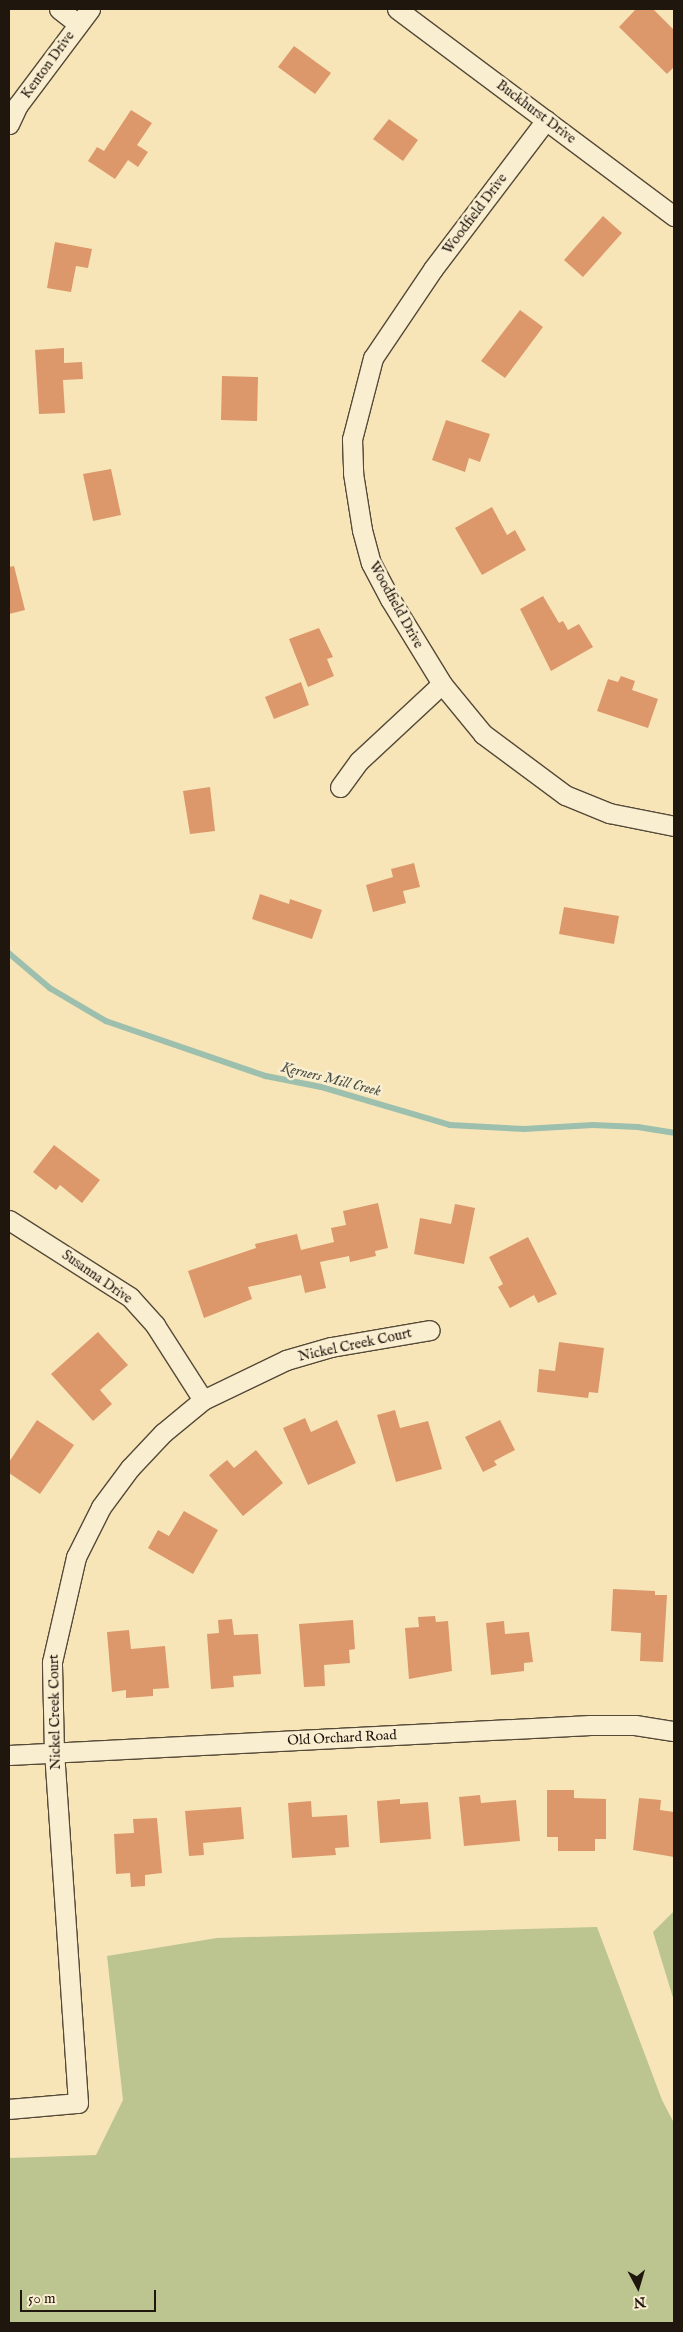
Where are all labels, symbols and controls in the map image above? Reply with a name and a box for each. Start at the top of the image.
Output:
street label: Kenton Drive [18,28,78,102]
street label: Buckhurst Drive [493,77,579,147]
street label: Woodfield Drive [439,170,511,258]
street label: Woodfield Drive [365,559,427,651]
water label: Kerners Mill Creek [279,1058,383,1100]
street label: Susanna Drive [59,1247,135,1307]
street label: Nickel Creek Court [297,1325,413,1365]
street label: Nickel Creek Court [46,1654,64,1770]
street label: Old Orchard Road [287,1727,397,1749]
north arrow [613,2262,663,2312]
scale bar [22,2280,159,2312]
text: 50 m [28,2289,56,2308]
text: N [633,2292,647,2312]

